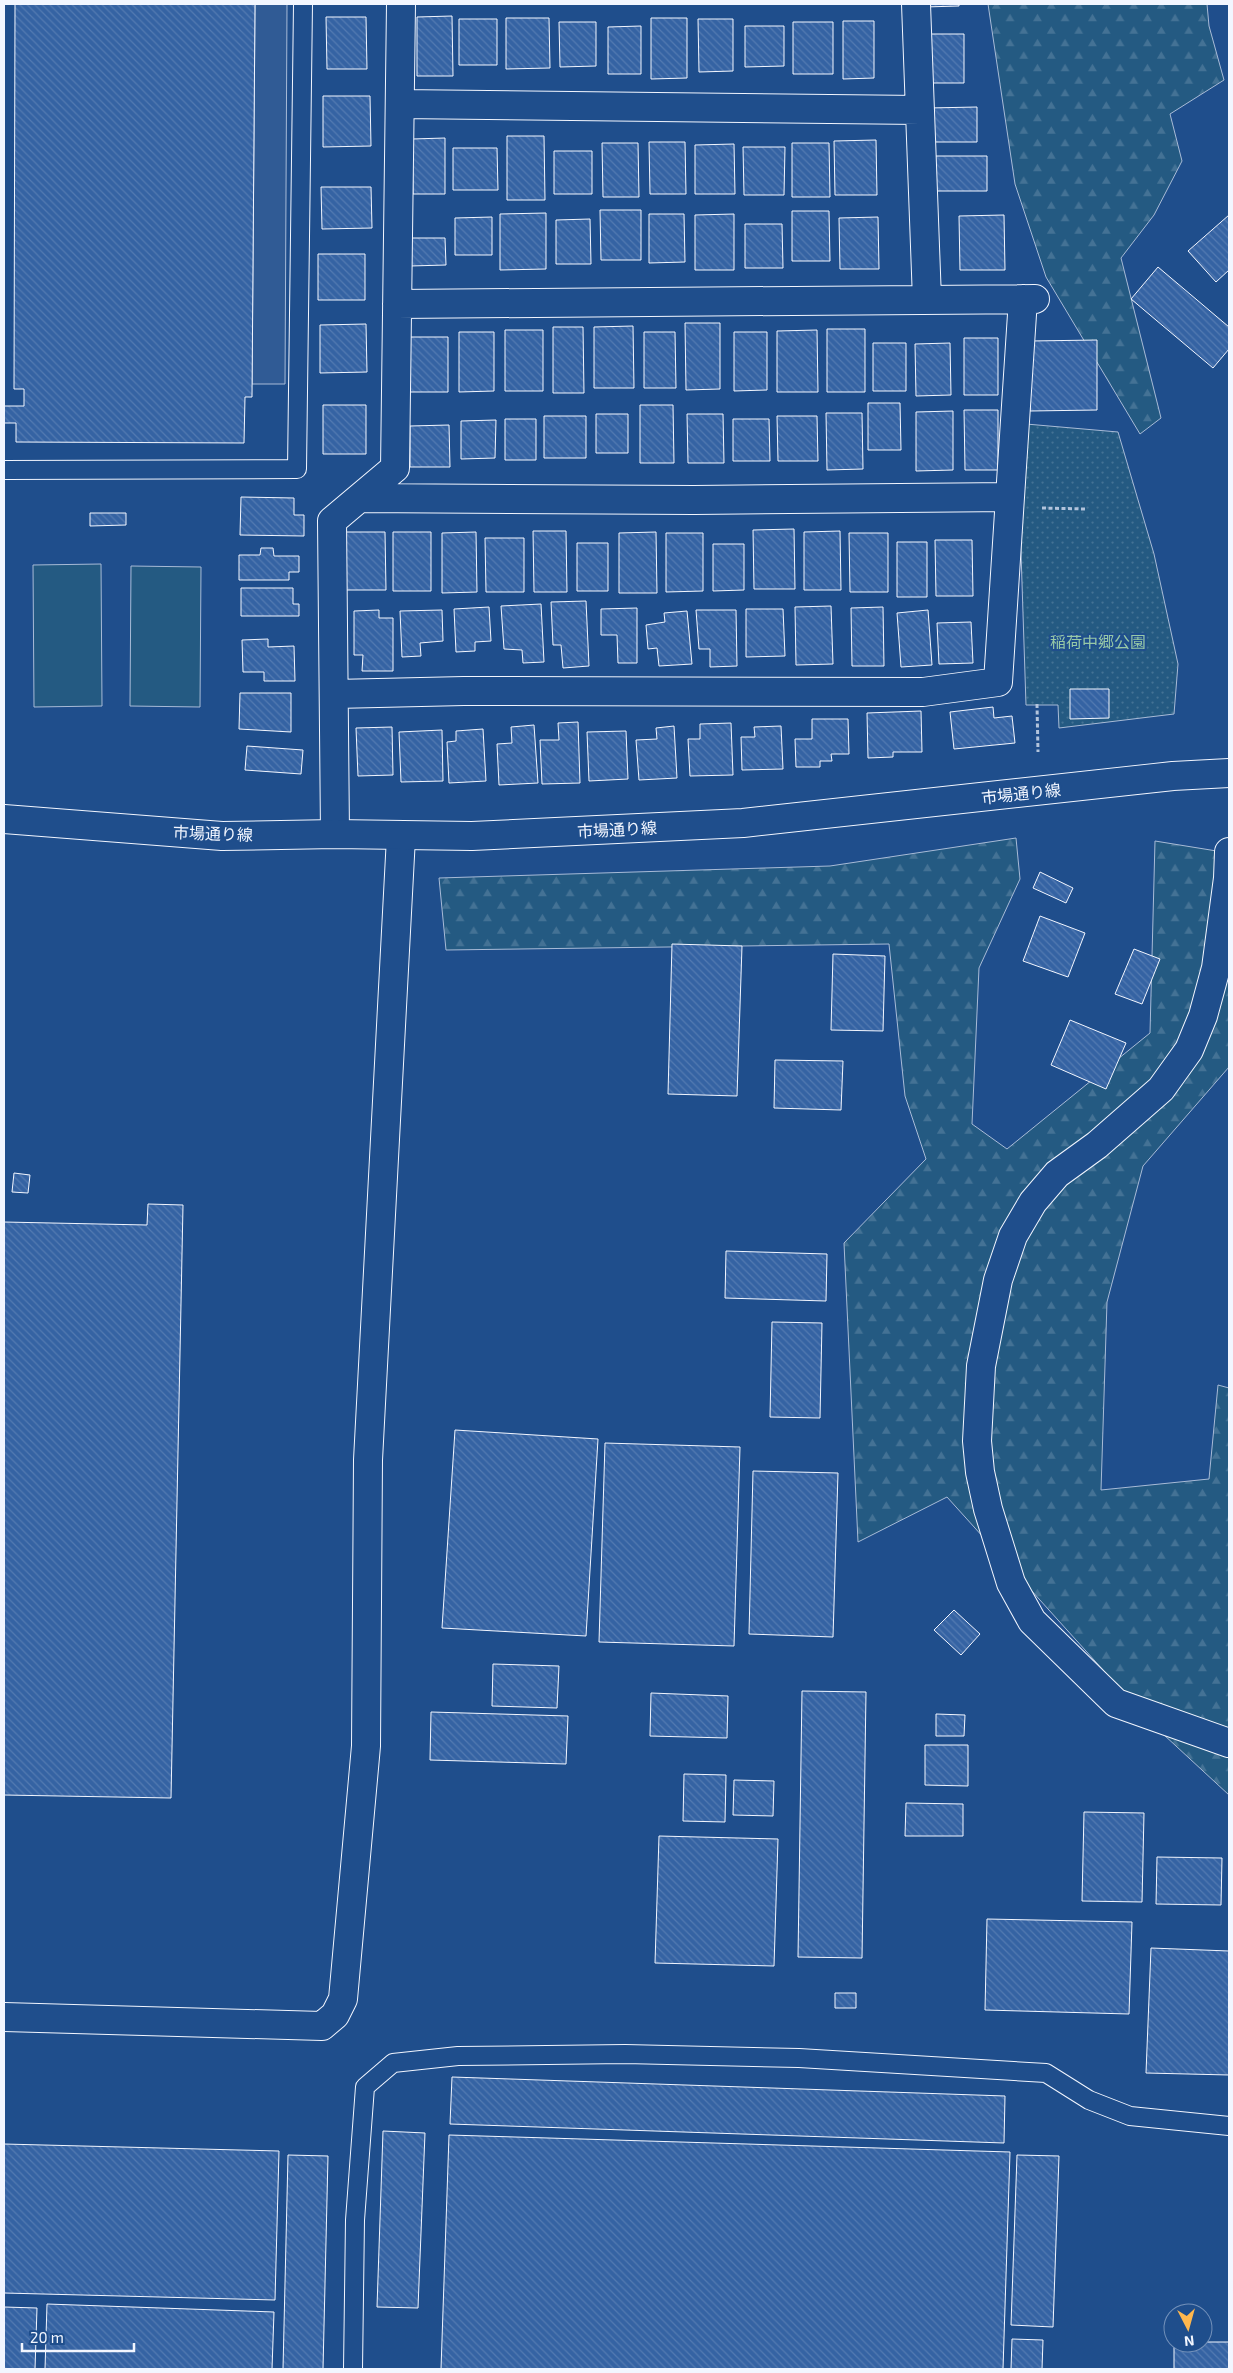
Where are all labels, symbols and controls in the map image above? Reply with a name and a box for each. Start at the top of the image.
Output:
park label: 稲荷中郷公園 [1050,632,1146,651]
street label: 市場通り線 [980,779,1062,807]
street label: 市場通り線 [577,817,657,841]
street label: 市場通り線 [173,822,253,844]
north arrow [1163,2303,1213,2353]
scale bar [22,2320,135,2352]
text: 20 m [30,2328,64,2346]
text: N [1183,2332,1195,2350]

